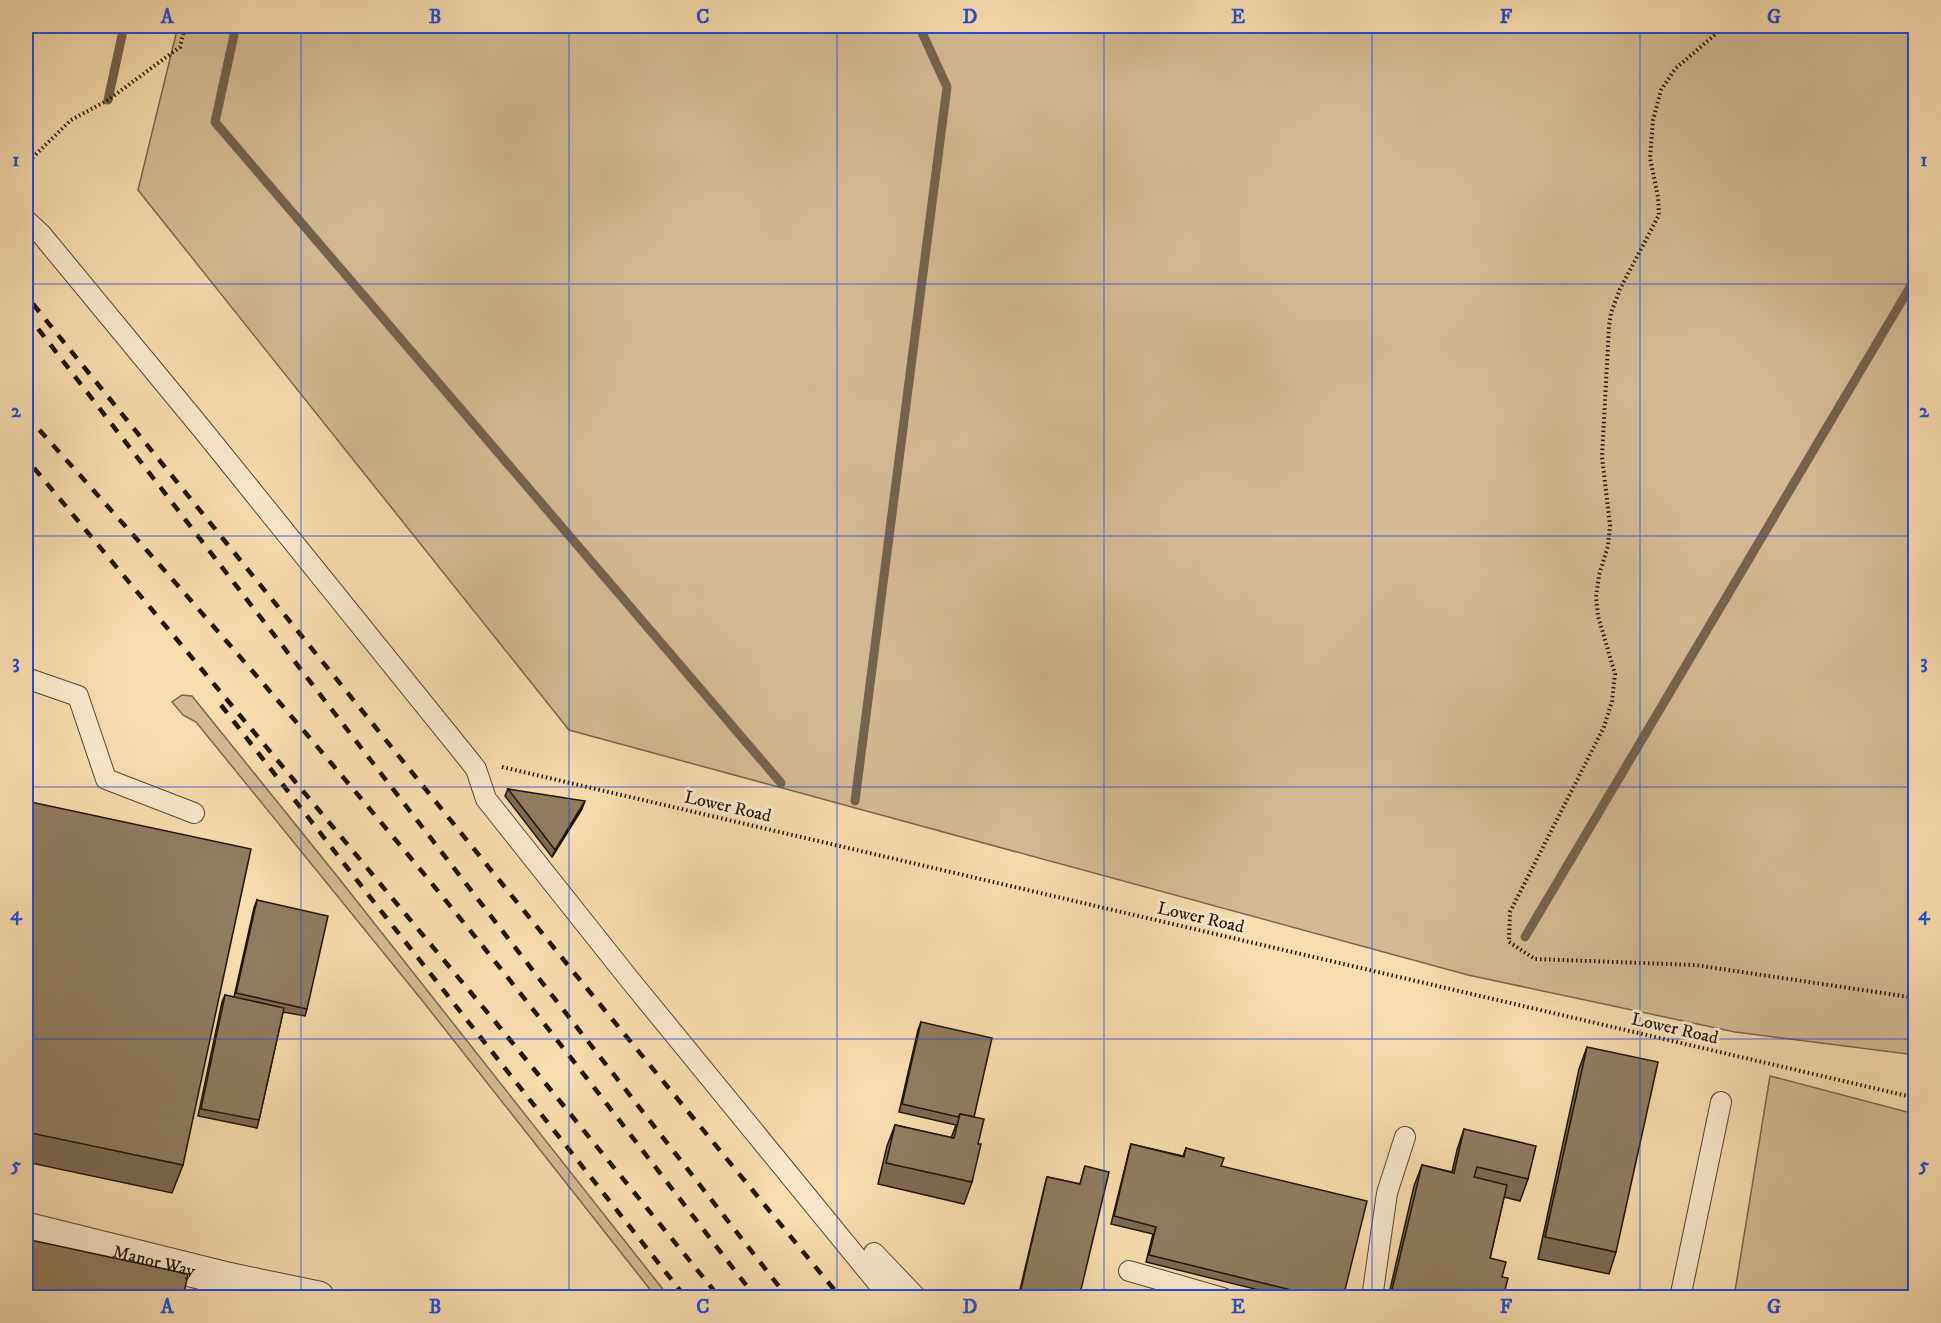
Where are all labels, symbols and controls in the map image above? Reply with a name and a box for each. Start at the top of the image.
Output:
text: A [160,5,175,30]
text: B [429,5,441,30]
text: C [696,5,710,30]
text: D [963,5,978,30]
text: E [1231,5,1245,30]
text: F [1500,5,1513,30]
text: G [1767,5,1781,30]
text: 1 [12,148,20,173]
text: 1 [1920,148,1928,173]
text: 2 [11,399,22,424]
text: 2 [1919,399,1930,424]
text: 3 [12,650,20,675]
text: 3 [1920,650,1928,675]
street label: Lower Road [682,786,773,828]
street label: Lower Road [1155,897,1246,939]
text: 4 [10,902,23,927]
text: 4 [1918,902,1931,927]
street label: Lower Road [1629,1008,1720,1050]
text: 5 [10,1153,21,1178]
text: 5 [1918,1153,1929,1178]
street label: Manor Way [110,1241,198,1283]
text: A [160,1295,175,1320]
text: B [429,1295,441,1320]
text: C [696,1295,710,1320]
text: D [963,1295,978,1320]
text: E [1231,1295,1245,1320]
text: F [1500,1295,1513,1320]
text: G [1767,1295,1781,1320]

